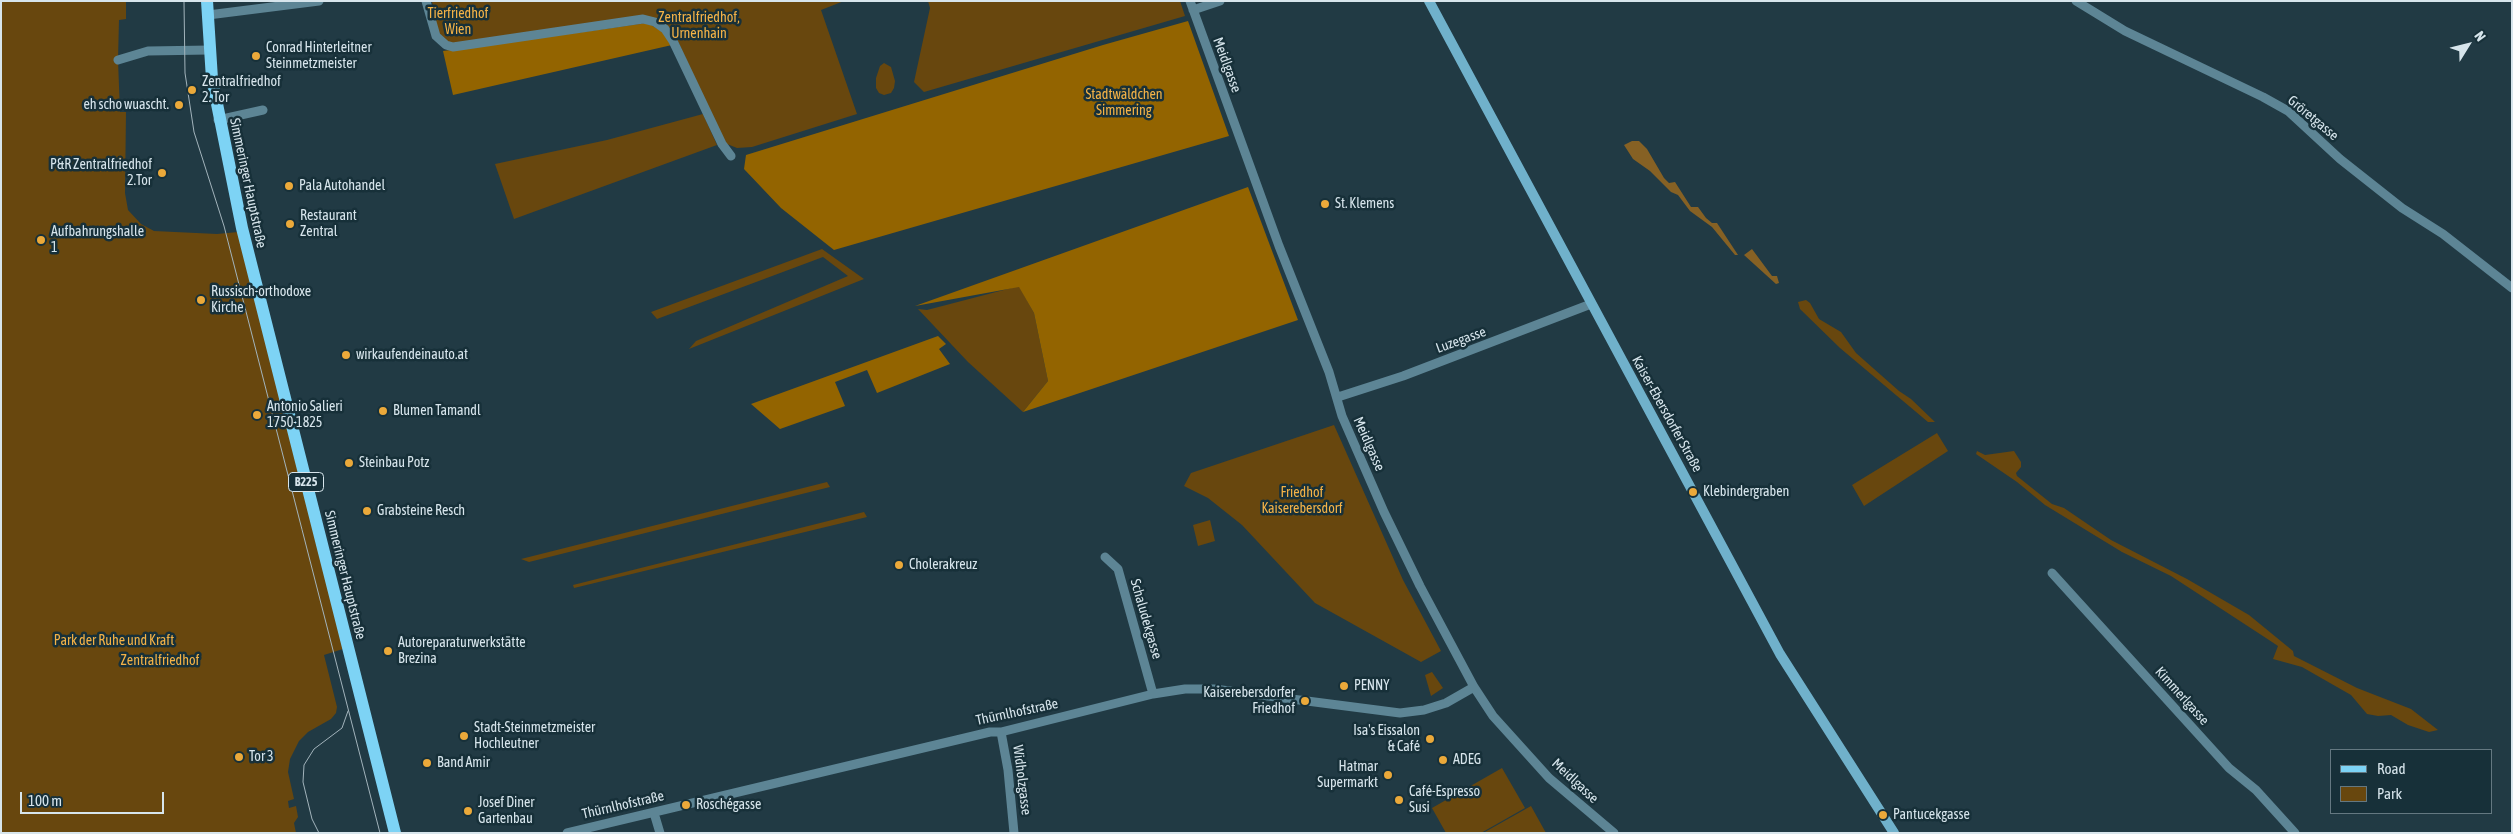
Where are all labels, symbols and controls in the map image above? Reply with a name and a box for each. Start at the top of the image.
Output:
park label: Tierfriedhof Wien [428,6,488,38]
park label: Zentralfriedhof, Urnenhain [658,10,740,42]
north arrow [2443,20,2493,70]
text: N [2471,28,2489,44]
street label: Meidlgasse [1209,35,1245,95]
place label: Conrad Hinterleitner Steinmetzmeister [266,40,372,72]
marker: Conrad Hinterleitner Steinmetzmeister [250,50,262,62]
place label: Zentralfriedhof 2. Tor [202,74,281,106]
marker: Zentralfriedhof 2. Tor [186,84,198,96]
park label: Stadtwäldchen Simmering [1085,87,1163,120]
street label: Gröretgasse [2284,92,2342,144]
place label: eh scho wuascht. [83,97,169,113]
marker: eh scho wuascht. [173,99,185,111]
street label: Simmeringer Hauptstraße [226,117,270,249]
place label: P&R Zentralfriedhof 2.Tor [50,157,152,190]
marker: P&R Zentralfriedhof 2.Tor [156,167,168,179]
place label: Pala Autohandel [299,178,385,194]
marker: Pala Autohandel [283,180,295,192]
place label: St. Klemens [1335,196,1394,212]
marker: St. Klemens [1319,198,1331,210]
place label: Restaurant Zentral [300,208,357,240]
marker: Restaurant Zentral [284,218,296,230]
place label: Aufbahrungshalle 1 [51,224,144,256]
marker: Aufbahrungshalle 1 [35,234,47,246]
place label: Russisch-orthodoxe Kirche [211,284,311,316]
marker: Russisch-orthodoxe Kirche [195,294,207,306]
street label: Luzegasse [1434,323,1488,357]
place label: wirkaufendeinauto.at [356,347,468,363]
marker: wirkaufendeinauto.at [340,349,352,361]
street label: Kaiser-Ebersdorfer Straße [1628,353,1706,475]
place label: Antonio Salieri 1750-1825 [267,399,343,432]
place label: Blumen Tamandl [393,403,481,419]
marker: Blumen Tamandl [377,405,389,417]
marker: Antonio Salieri 1750-1825 [251,409,263,421]
street label: Meidlgasse [1350,414,1388,474]
place label: Steinbau Potz [359,455,429,471]
marker: Steinbau Potz [343,457,355,469]
road number: B225 [288,472,324,492]
place label: Klebindergraben [1703,484,1789,500]
park label: Friedhof Kaiserebersdorf [1261,485,1343,518]
marker: Klebindergraben [1687,486,1699,498]
place label: Grabsteine Resch [377,503,465,519]
marker: Grabsteine Resch [361,505,373,517]
street label: Simmeringer Hauptstraße [321,509,369,641]
place label: Cholerakreuz [909,557,977,573]
marker: Cholerakreuz [893,559,905,571]
street label: Schaludekgasse [1127,577,1165,661]
park label: Park der Ruhe und Kraft [54,633,174,649]
place label: Autoreparaturwerkstätte Brezina [398,635,526,668]
marker: Autoreparaturwerkstätte Brezina [382,645,394,657]
park label: Zentralfriedhof [121,653,199,669]
street label: Kimmerlgasse [2151,663,2213,729]
place label: PENNY [1354,678,1390,694]
marker: PENNY [1338,680,1350,692]
place label: Kaiserebersdorfer Friedhof [1203,685,1295,718]
street label: Thürnlhofstraße [974,695,1060,729]
marker: Kaiserebersdorfer Friedhof [1299,695,1311,707]
place label: Stadt-Steinmetzmeister Hochleutner [474,720,595,752]
place label: Isa's Eissalon & Café [1353,723,1420,756]
marker: Stadt-Steinmetzmeister Hochleutner [458,730,470,742]
marker: Isa's Eissalon & Café [1424,733,1436,745]
street label: Widholzgasse [1009,744,1035,816]
place label: Tor 3 [249,749,274,765]
legend [2330,749,2493,814]
marker: Tor 3 [233,751,245,763]
place label: ADEG [1453,752,1481,768]
marker: ADEG [1437,754,1449,766]
place label: Band Amir [437,755,490,771]
street label: Meidlgasse [1548,755,1602,807]
marker: Band Amir [421,757,433,769]
place label: Hatmar Supermarkt [1317,759,1378,792]
text: Road [2377,760,2406,777]
marker: Hatmar Supermarkt [1382,769,1394,781]
scale bar [22,782,166,814]
place label: Café-Espresso Susi [1409,784,1480,816]
text: Park [2377,785,2402,802]
street label: Thürnlhofstraße [580,787,666,823]
text: 100 m [28,792,62,809]
marker: Café-Espresso Susi [1393,794,1405,806]
place label: Josef Diner Gartenbau [478,795,534,828]
place label: Roschégasse [696,797,761,813]
marker: Roschégasse [680,799,692,811]
marker: Josef Diner Gartenbau [462,805,474,817]
place label: Pantucekgasse [1893,807,1970,823]
marker: Pantucekgasse [1877,809,1889,821]

